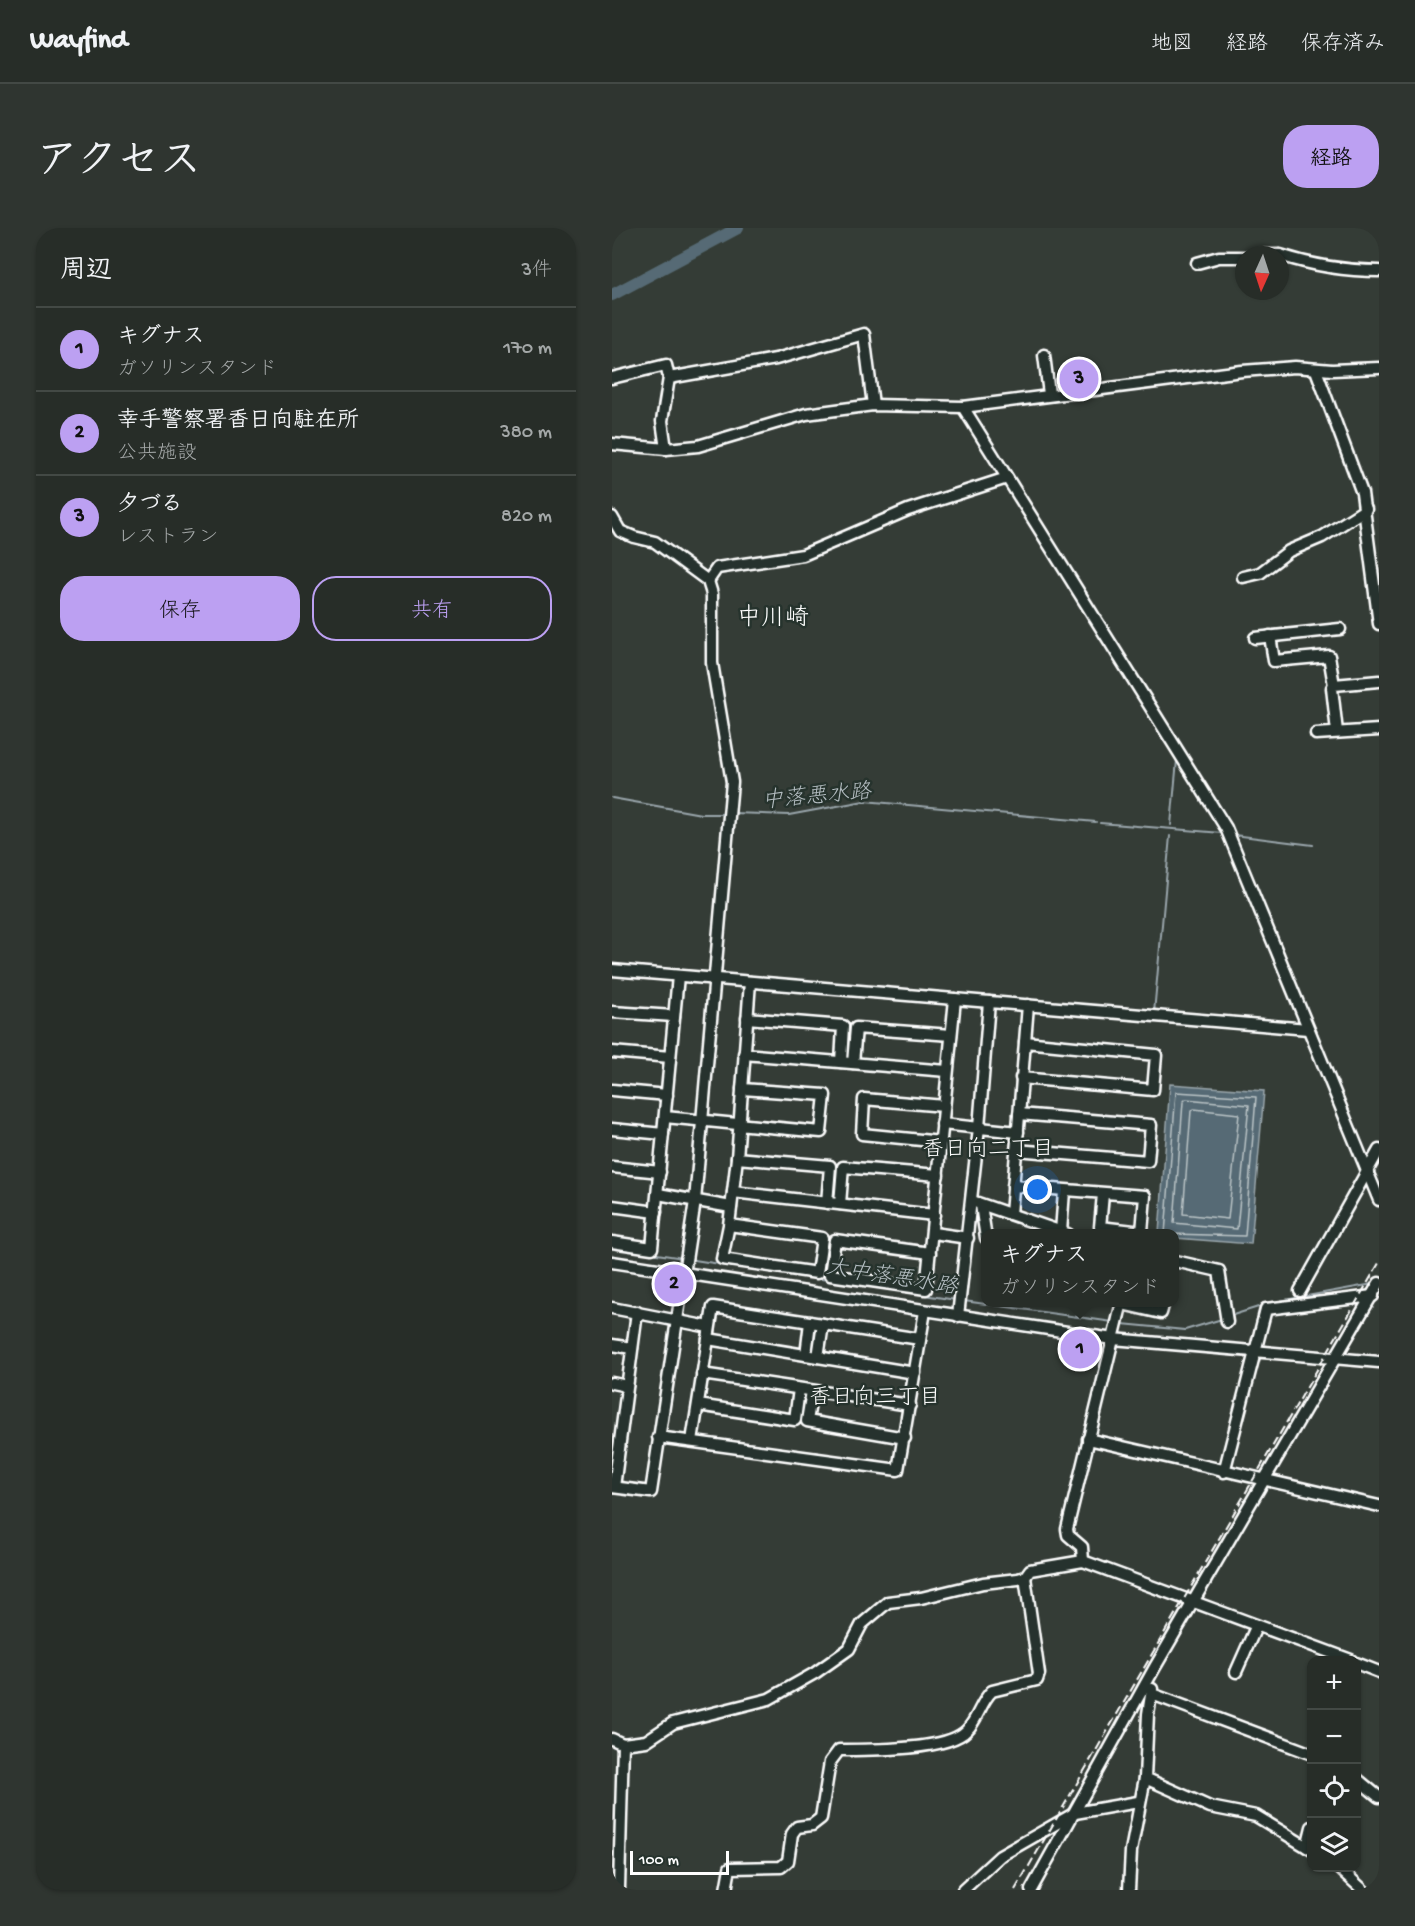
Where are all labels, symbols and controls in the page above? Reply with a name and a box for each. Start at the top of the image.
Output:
text: Wayfind [30,25,127,58]
text: 地図 [1151,33,1193,58]
text: 経路 [1226,33,1268,58]
text: 保存済み [1301,33,1385,58]
button: 経路 [1283,125,1379,188]
text: アクセス [36,140,201,189]
north arrow [1235,246,1289,300]
text: 周辺 [60,257,112,288]
text: 3件 [522,260,552,283]
text: キグナス [117,325,205,351]
text: 1 [75,338,84,361]
text: 170 m [503,338,552,361]
pin: 3 [1060,356,1098,402]
text: ガソリンスタンド [117,359,277,382]
text: 幸手警察署香日向駐在所 [117,409,359,435]
text: 2 [75,422,84,445]
text: 380 m [500,422,552,445]
text: 公共施設 [117,443,197,466]
text: 夕づる [117,493,183,519]
text: 3 [74,506,85,529]
text: 820 m [501,506,552,529]
text: レストラン [117,527,219,550]
button: 保存 [60,576,300,641]
button: 共有 [312,576,552,641]
district label: 中川崎 [737,604,809,634]
water label: 中落悪水路 [760,778,874,816]
district label: 香日向二丁目 [922,1137,1054,1164]
your location [1023,1175,1052,1204]
popup [981,1229,1179,1307]
text: キグナス [1000,1244,1087,1270]
water label: 大中落悪水路 [824,1254,961,1302]
pin: 2 [654,1262,694,1306]
text: ガソリンスタンド [1000,1278,1160,1301]
pin: 1 [1060,1326,1100,1372]
district label: 香日向三丁目 [809,1385,941,1412]
map controls [1307,1656,1361,1872]
button: + [1307,1656,1361,1710]
button: − [1307,1710,1361,1764]
button: locate [1307,1764,1361,1818]
button: layers [1307,1818,1361,1872]
scale bar [630,1848,729,1876]
text: 100 m [639,1852,679,1871]

